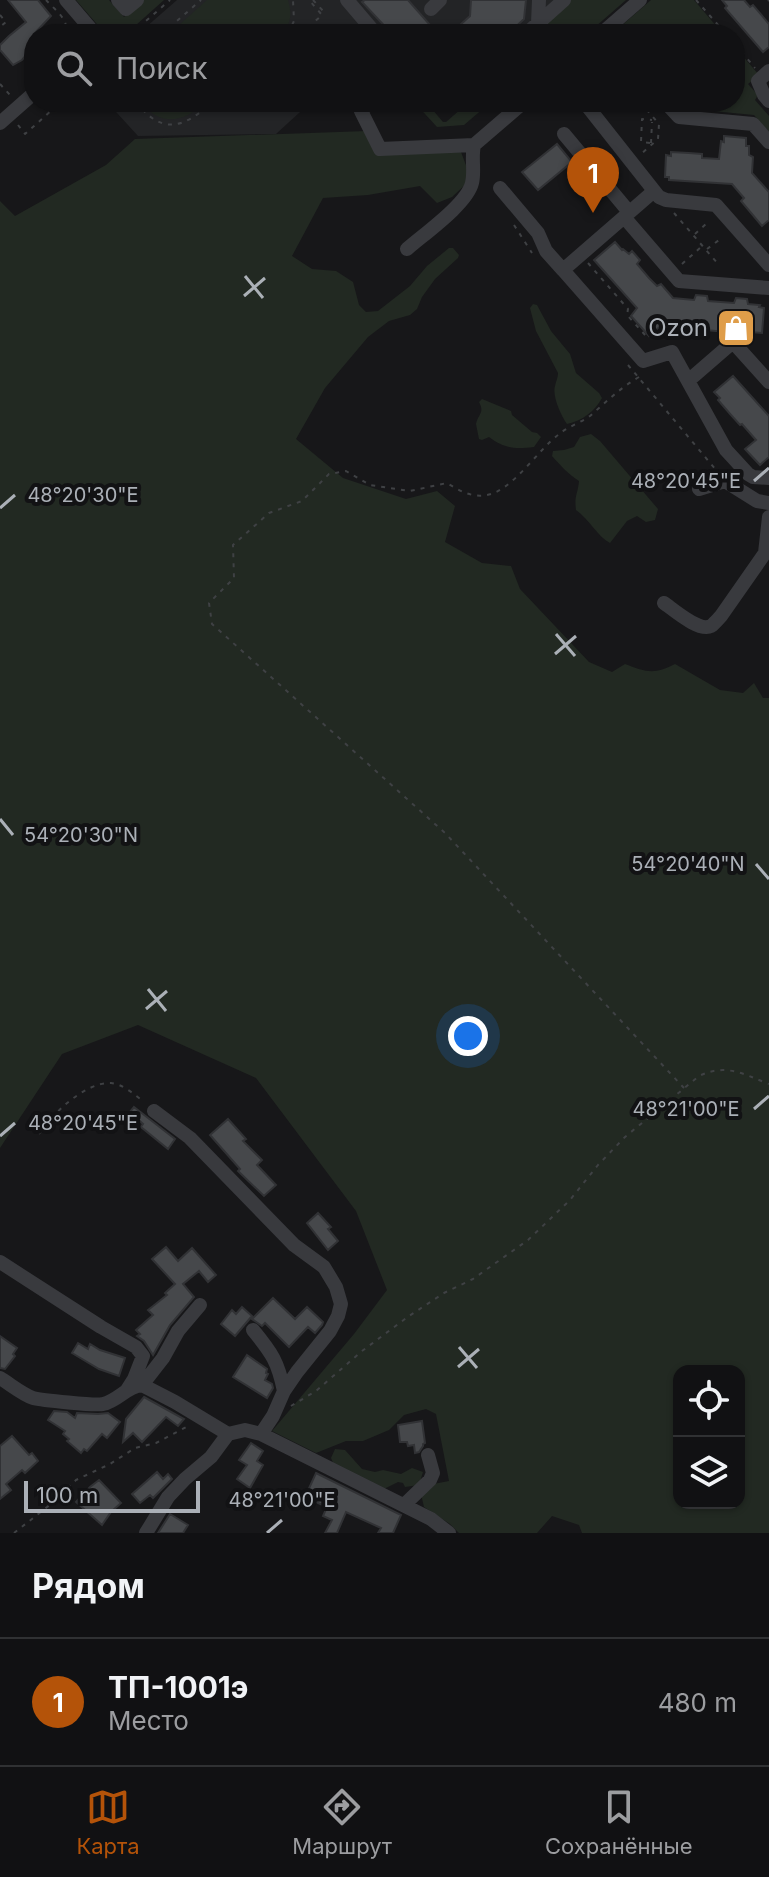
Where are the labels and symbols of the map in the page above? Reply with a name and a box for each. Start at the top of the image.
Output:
pin: 1 [567,147,619,213]
shop icon: Ozon [715,307,757,349]
place label: Ozon [648,313,708,342]
text: 48°20'45"E [631,469,741,493]
text: 48°20'30"E [27,483,139,507]
text: 54°20'30"N [24,823,138,847]
text: 54°20'40"N [631,852,745,876]
your location [448,1016,488,1056]
text: 48°21'00"E [632,1097,740,1121]
text: 48°20'45"E [28,1111,138,1135]
scale bar [24,1477,200,1513]
text: 48°21'00"E [228,1488,336,1512]

